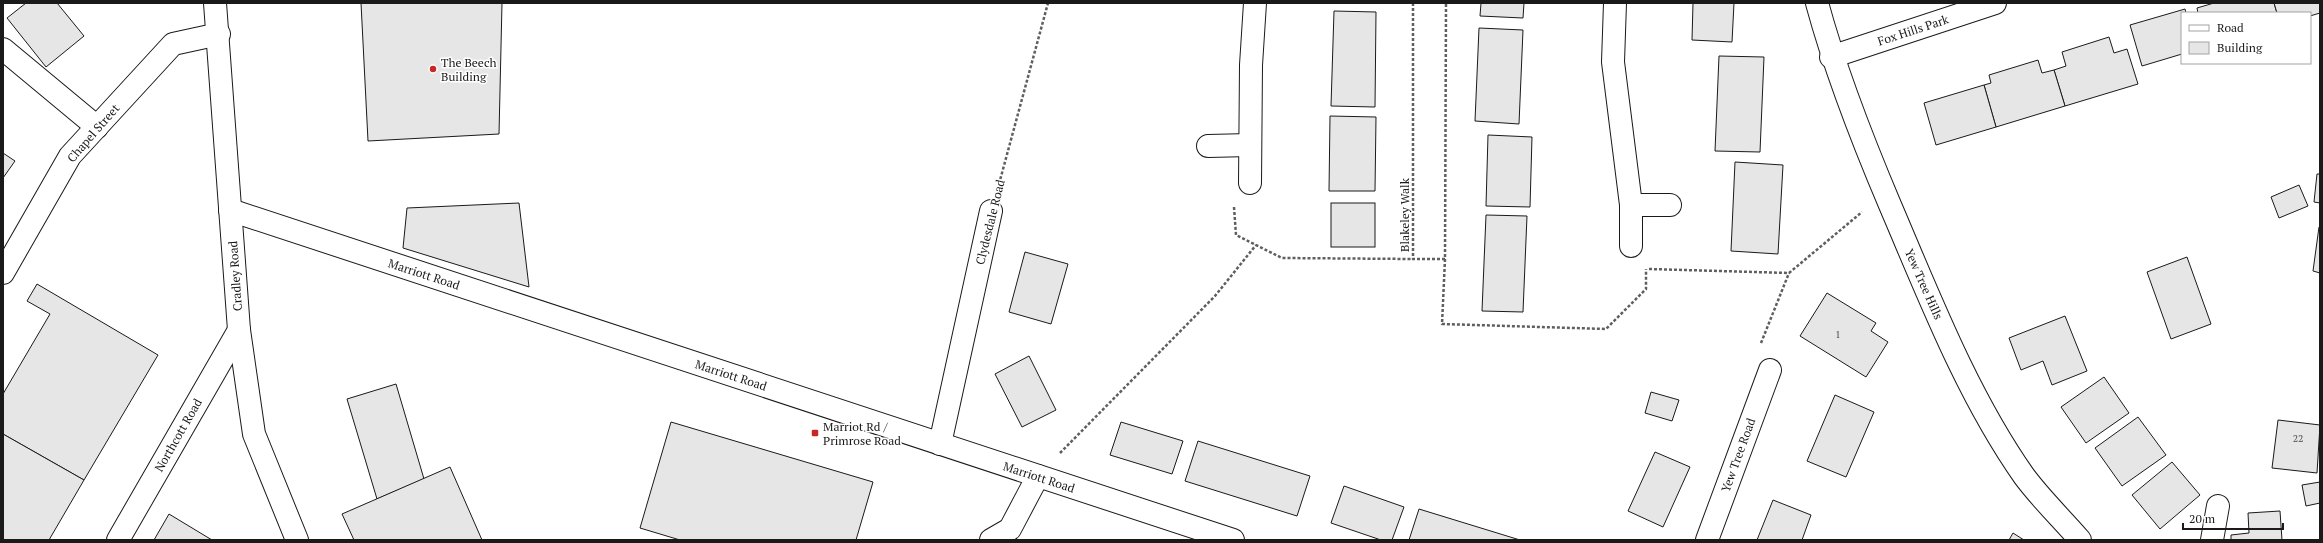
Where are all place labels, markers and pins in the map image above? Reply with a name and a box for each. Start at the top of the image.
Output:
place label: The Beech Building [441,55,497,84]
marker: The Beech Building [428,64,438,74]
place label: Marriot Rd / Primrose Road [823,419,901,448]
marker: Marriot Rd / Primrose Road [810,428,820,438]

